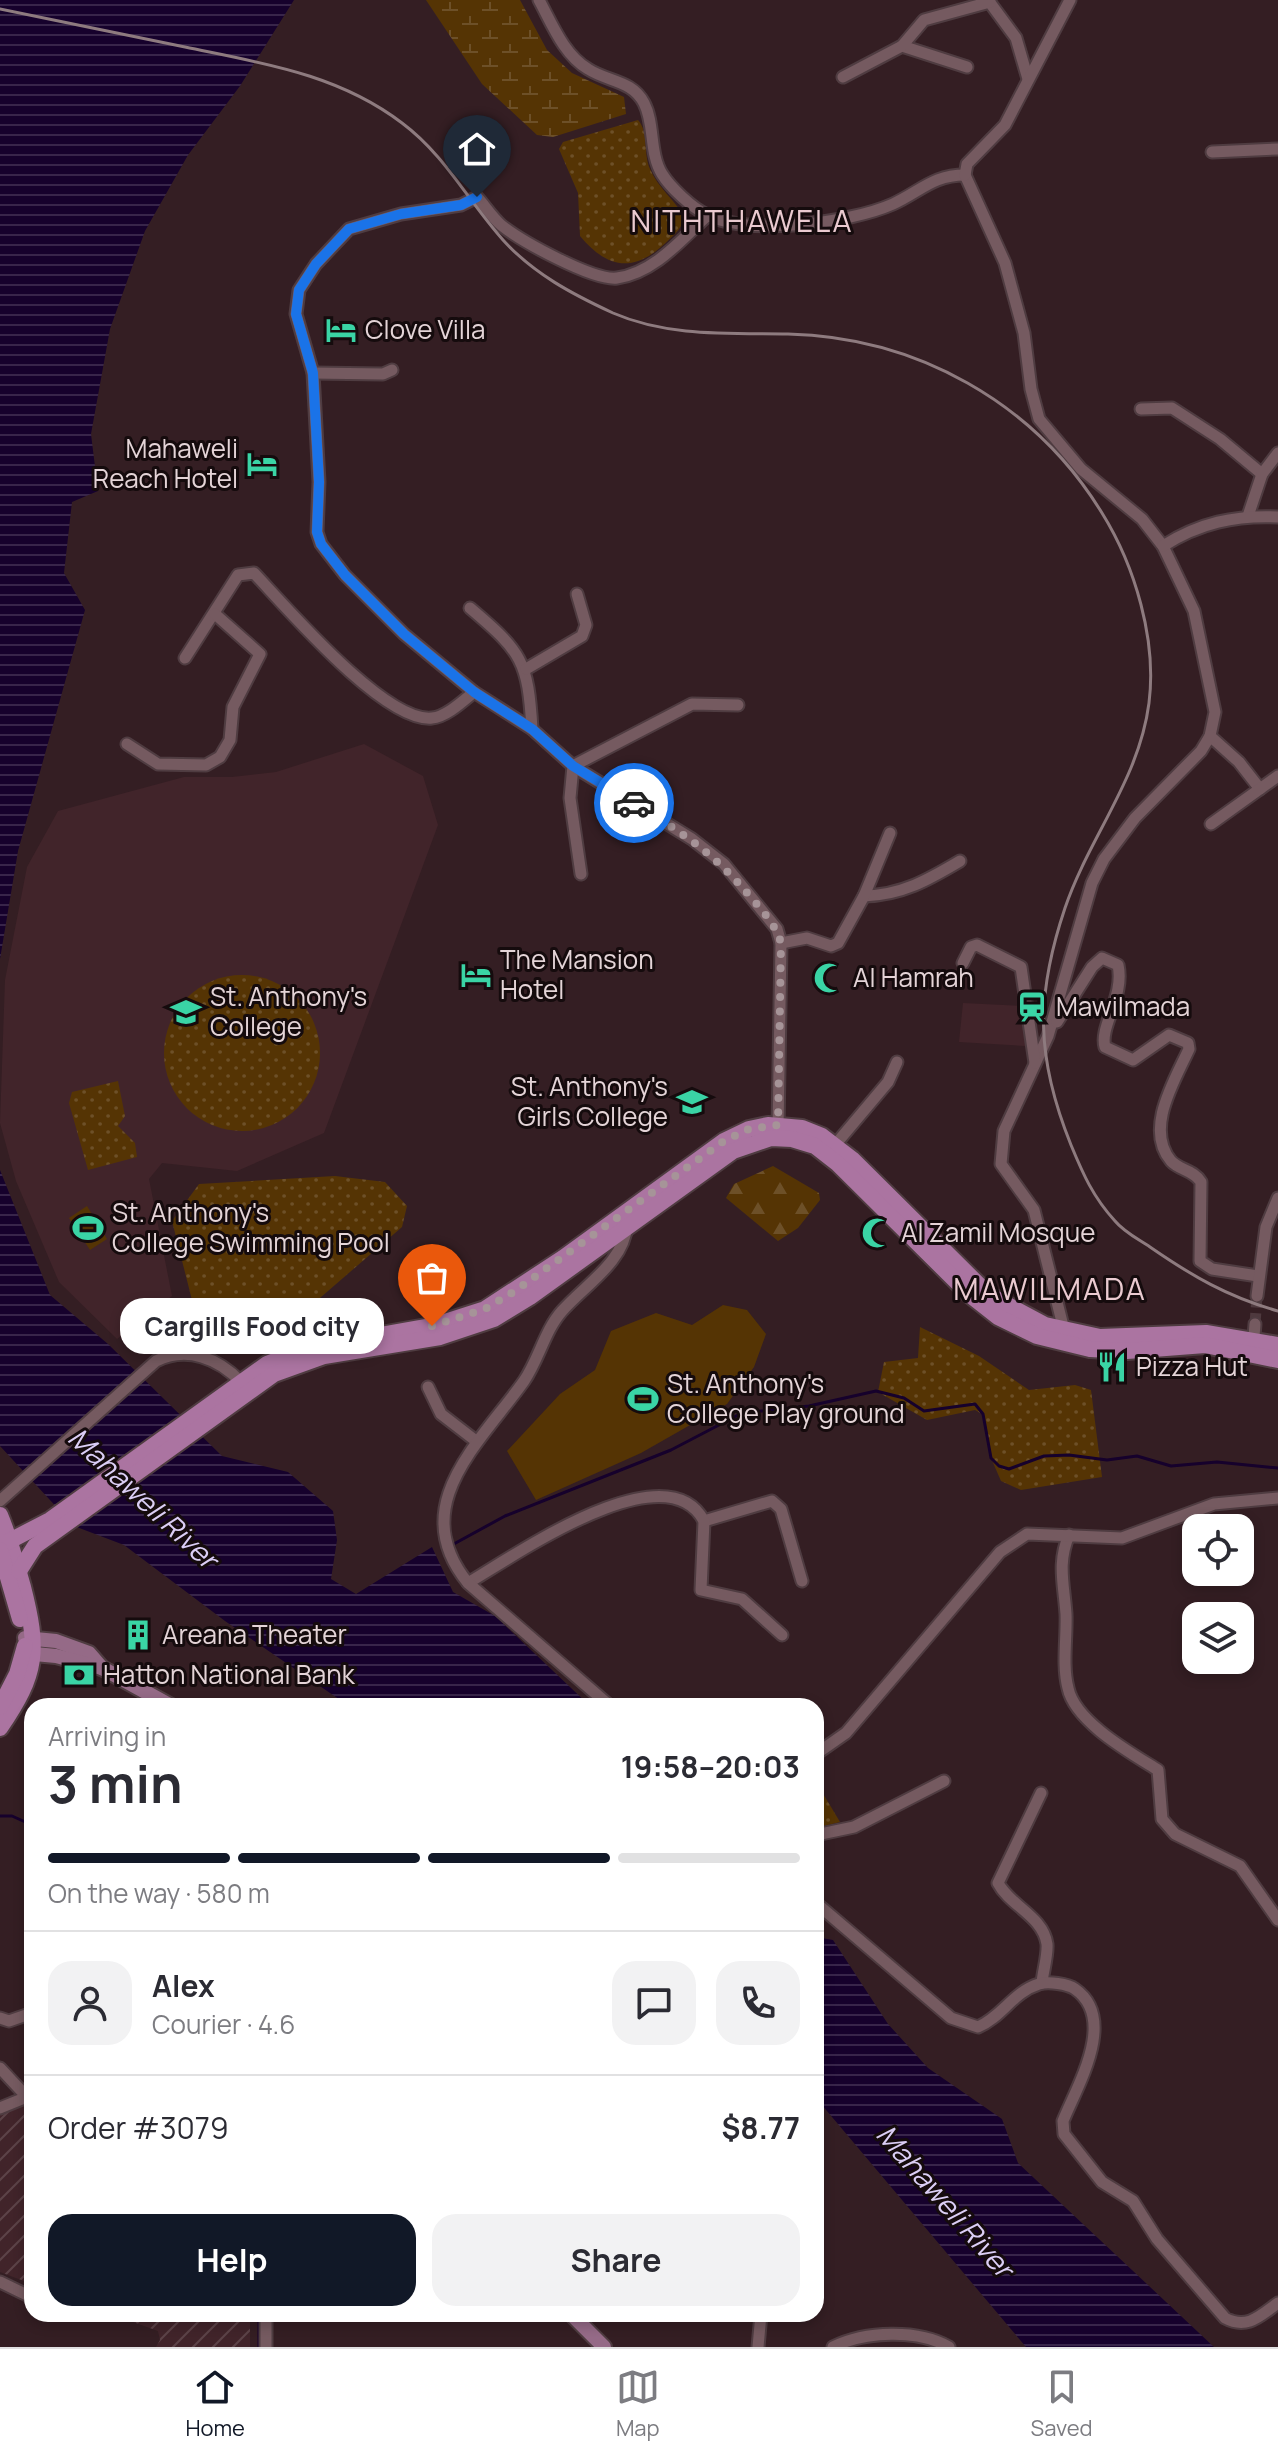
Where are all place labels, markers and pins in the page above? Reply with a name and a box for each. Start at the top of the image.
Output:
pin [443,115,511,197]
place label: Clove Villa [365,311,485,347]
hotel icon: Clove Villa [324,313,358,347]
place label: Mahaweli Reach Hotel [93,430,238,496]
hotel icon: Mahaweli Reach Hotel [245,447,279,481]
place label: The Mansion Hotel [500,941,654,1007]
hotel icon: The Mansion Hotel [459,958,493,992]
place label: Al Hamrah [853,959,974,995]
mosque icon: Al Hamrah [812,961,846,995]
place label: St. Anthony's College [210,978,367,1044]
place label: Mawilmada [1056,988,1190,1024]
station icon: Mawilmada [1015,990,1049,1024]
school or university icon: St. Anthony's College [169,995,203,1029]
place label: St. Anthony's Girls College [511,1068,668,1134]
school or university icon: St. Anthony's Girls College [675,1085,709,1119]
place label: St. Anthony's College Swimming Pool [112,1194,390,1260]
sports icon: St. Anthony's College Swimming Pool [71,1211,105,1245]
place label: Al Zamil Mosque [901,1214,1095,1250]
mosque icon: Al Zamil Mosque [860,1216,894,1250]
pin [398,1244,466,1326]
callout: Cargills Food city [120,1298,384,1354]
place label: Pizza Hut [1136,1348,1248,1384]
restaurant icon: Pizza Hut [1095,1350,1129,1384]
place label: St. Anthony's College Play ground [667,1365,905,1431]
sports icon: St. Anthony's College Play ground [626,1382,660,1416]
place label: Areana Theater [162,1616,347,1652]
building icon: Areana Theater [121,1618,155,1652]
place label: Hatton National Bank [103,1656,356,1692]
bank icon: Hatton National Bank [62,1658,96,1692]

